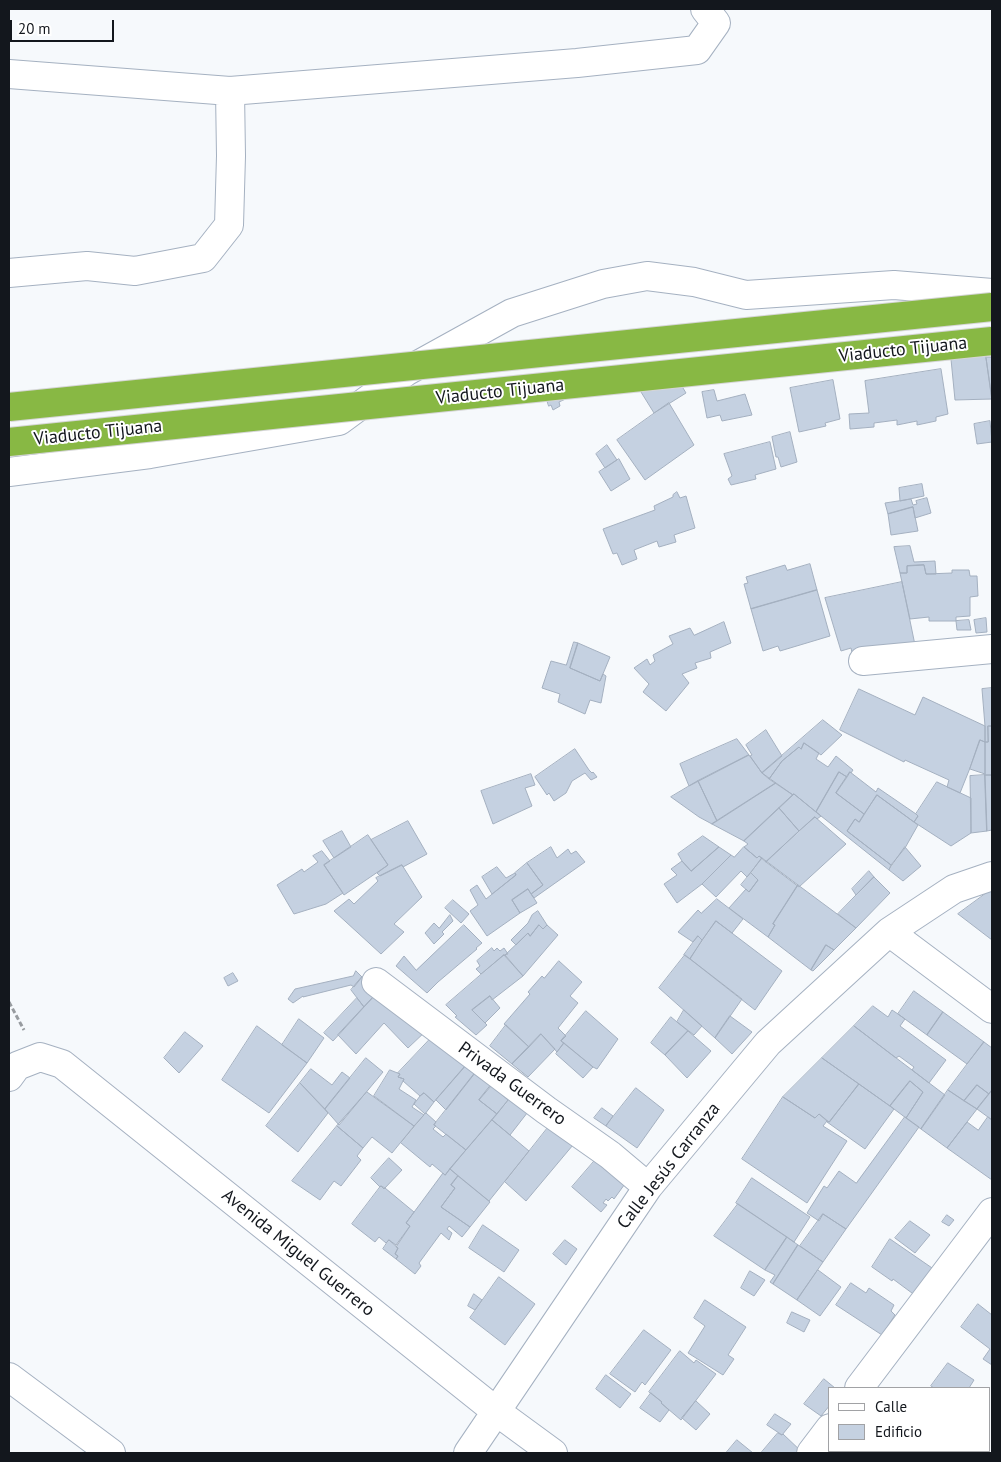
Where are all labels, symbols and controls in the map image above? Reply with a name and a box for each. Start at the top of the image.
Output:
scale bar [12,10,116,42]
text: 20 m [18,19,51,38]
street label: Viaducto Tijuana [838,333,968,367]
street label: Viaducto Tijuana [435,375,565,409]
street label: Viaducto Tijuana [33,416,163,450]
street label: Privada Guerrero [454,1038,570,1130]
street label: Calle Jesús Carranza [613,1099,725,1233]
street label: Avenida Miguel Guerrero [217,1185,379,1321]
legend [828,1387,991,1452]
text: Calle [875,1397,907,1416]
text: Edificio [875,1422,922,1441]

